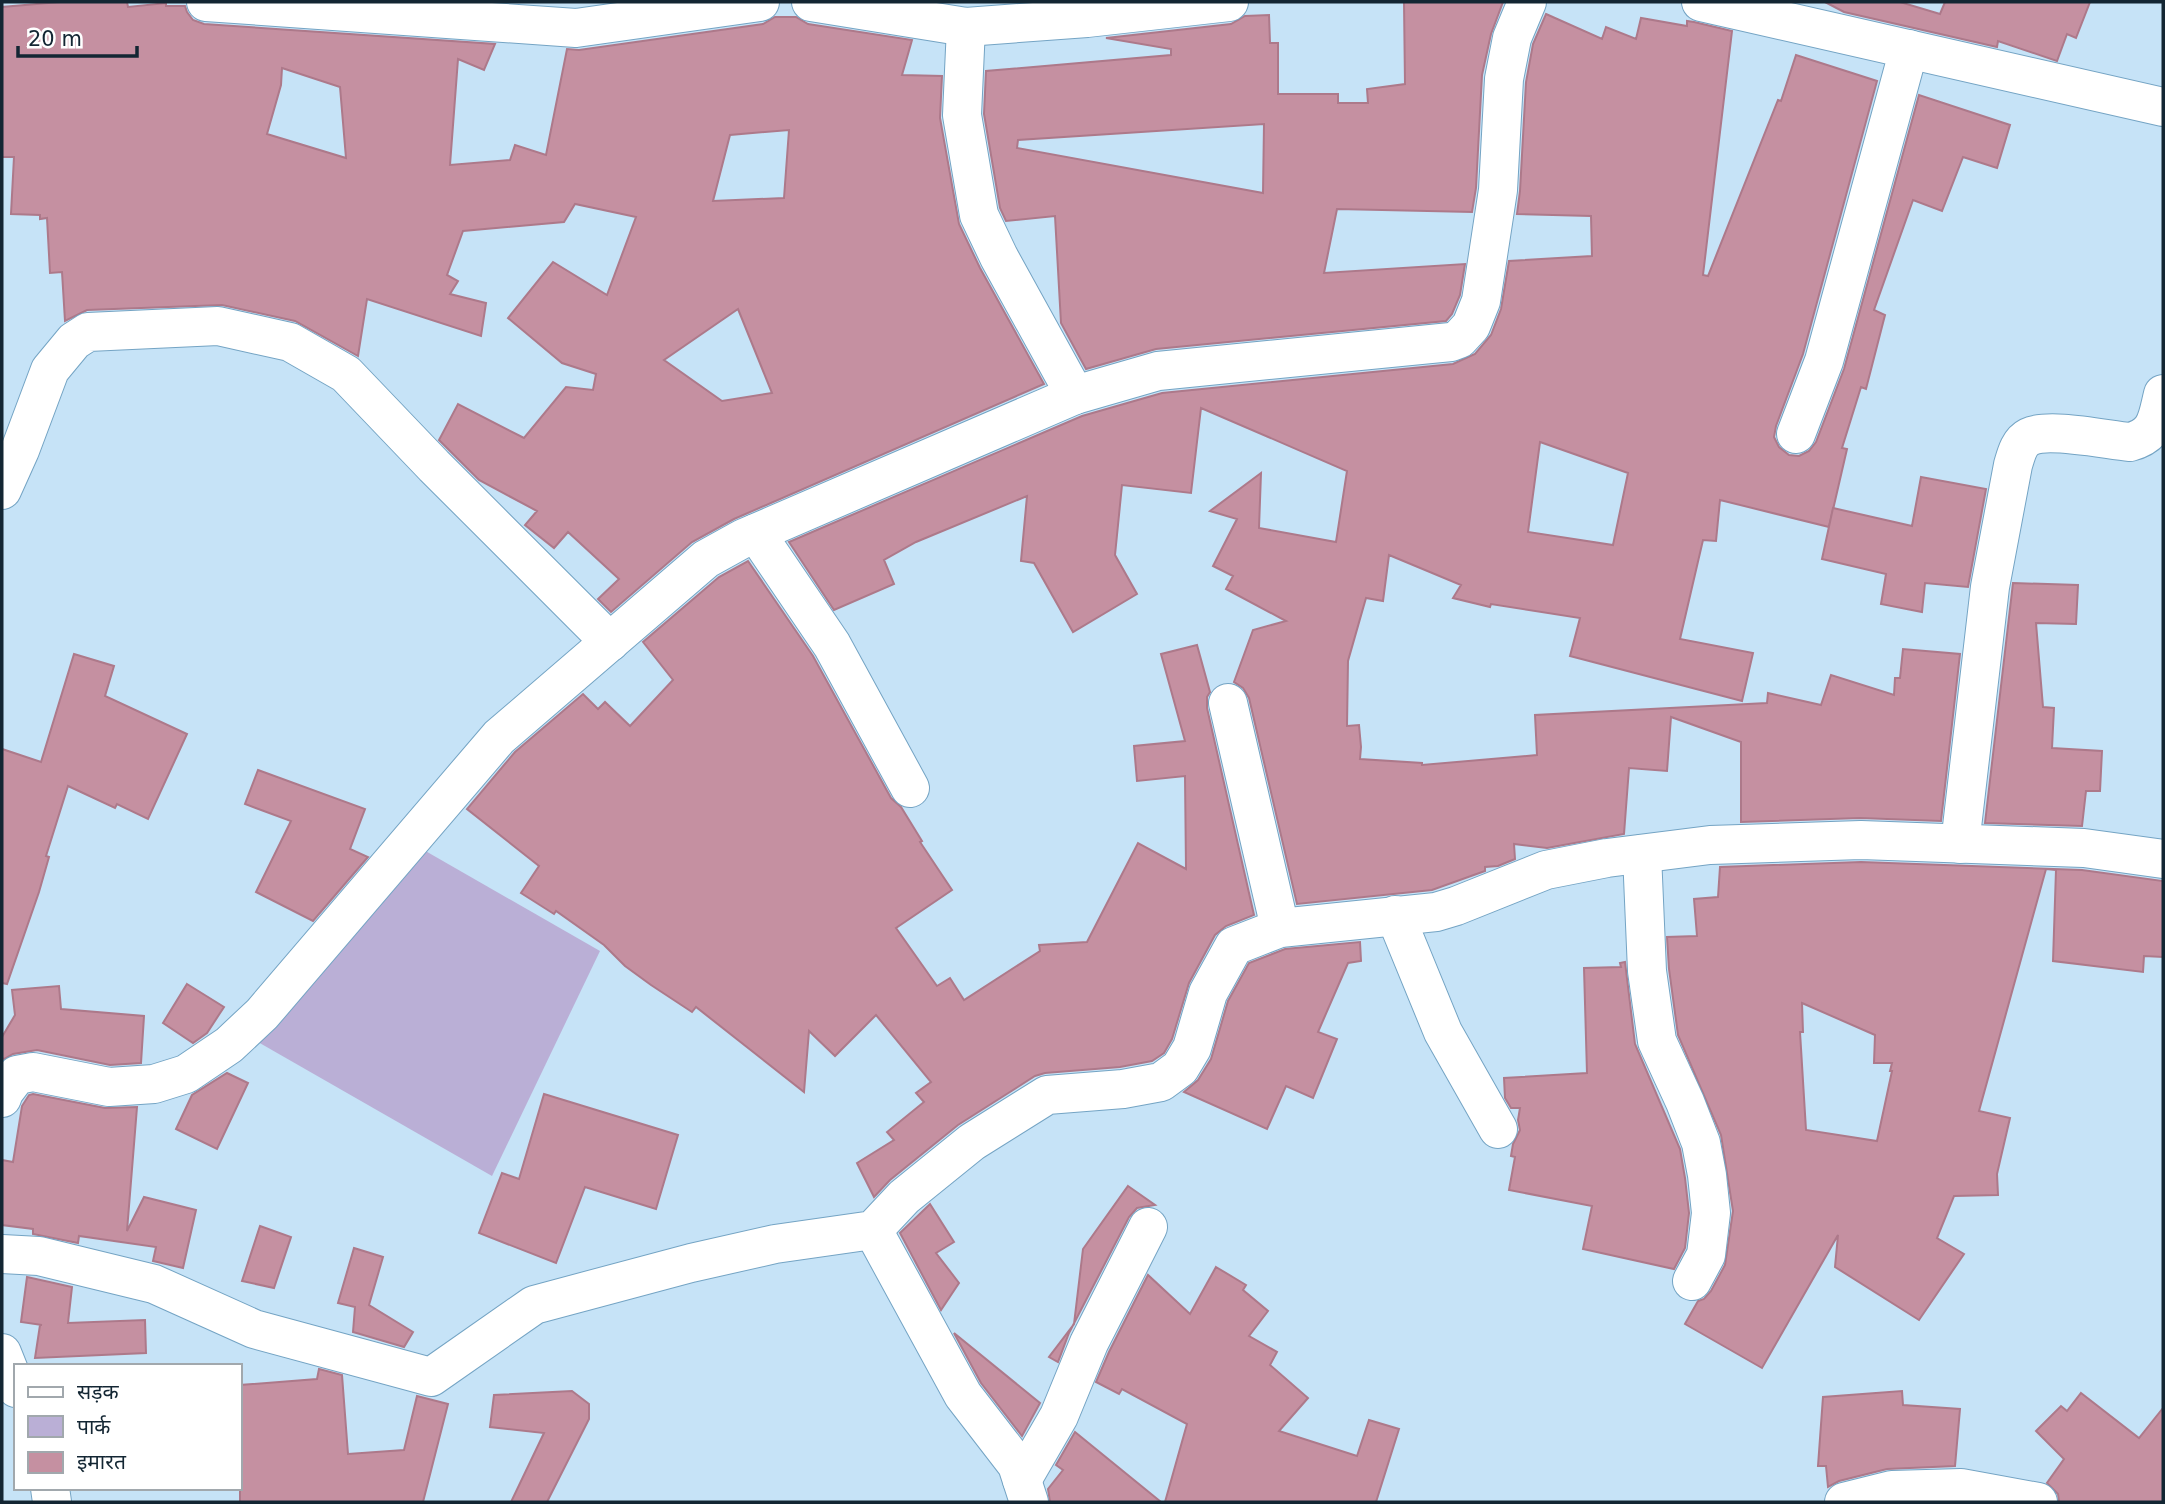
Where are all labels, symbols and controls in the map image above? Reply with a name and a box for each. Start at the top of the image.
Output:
scale bar [18,14,136,58]
text: 20 m [28,27,82,51]
legend [14,1364,242,1490]
text: सड़क [77,1380,119,1404]
text: पार्क [77,1415,111,1439]
text: इमारत [77,1450,127,1474]

